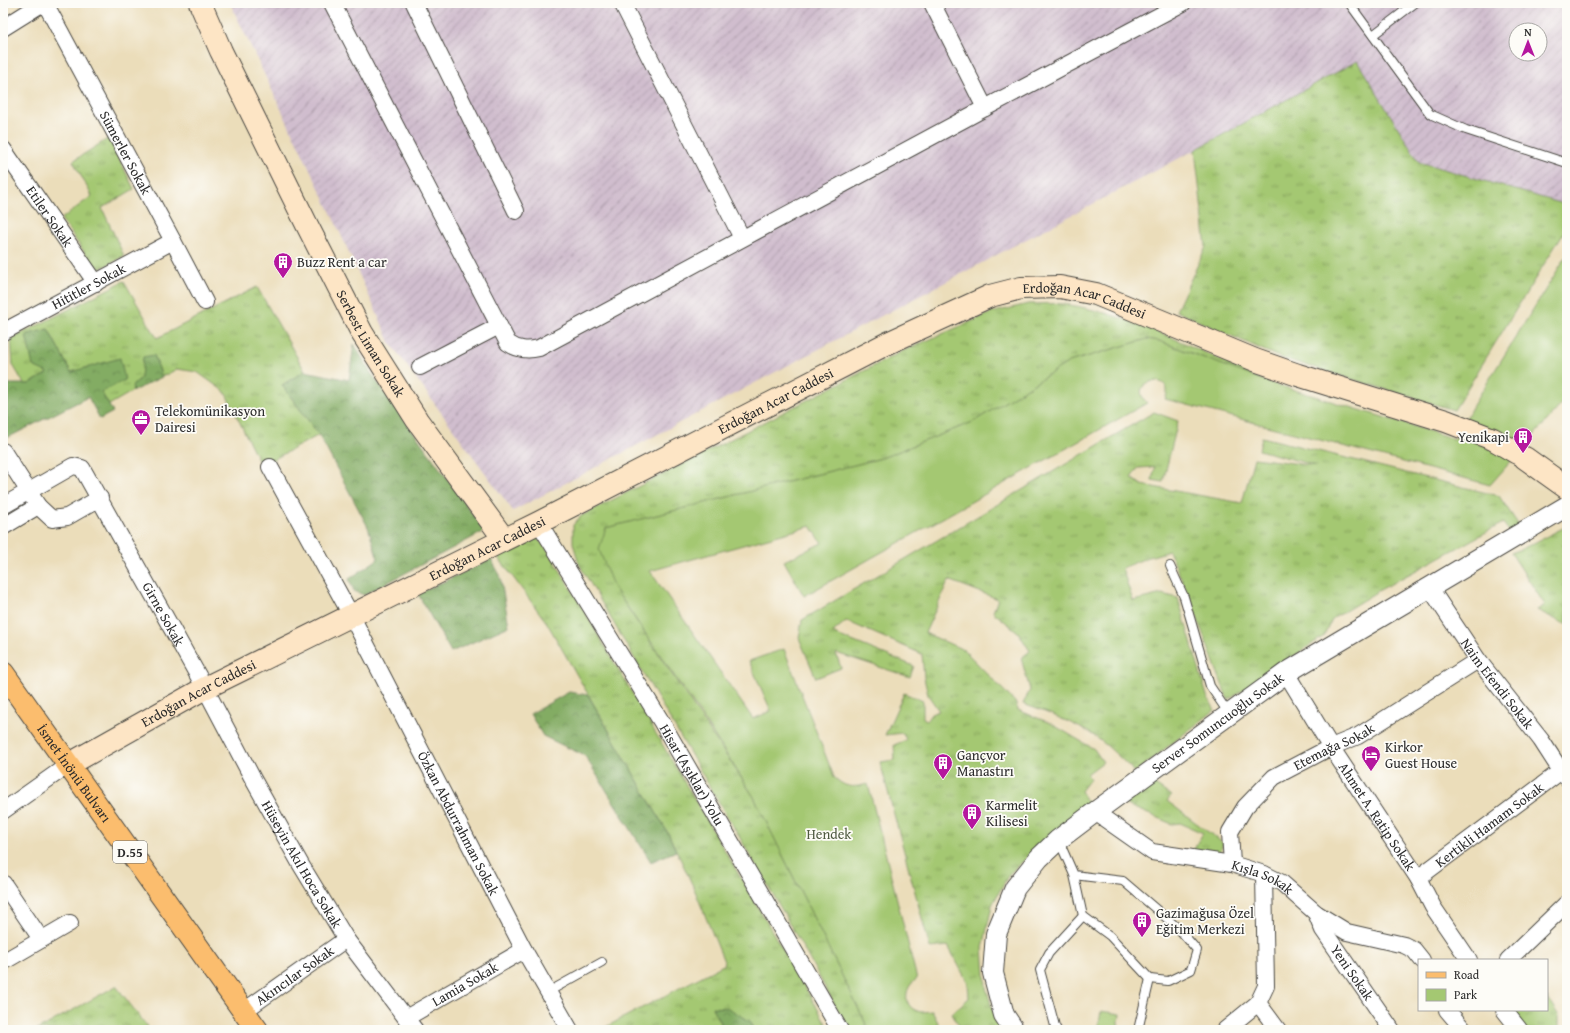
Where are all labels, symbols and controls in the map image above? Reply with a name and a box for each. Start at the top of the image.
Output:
north arrow [1508,22,1548,62]
text: N [1524,24,1532,40]
street label: Sümerler Sokak [95,107,157,199]
street label: Etiler Sokak [22,182,78,252]
building icon: Buzz Rent a car [272,251,294,279]
place label: Buzz Rent a car [297,252,387,272]
street label: Hititler Sokak [48,258,130,314]
street label: Erdoğan Acar Caddesi [1022,277,1149,324]
street label: Serbest Liman Sokak [332,286,410,402]
street label: Erdoğan Acar Caddesi [714,363,837,439]
place label: Telekomünikasyon Dairesi [155,401,265,437]
office icon: Telekomünikasyon Dairesi [130,408,152,436]
building icon: Yenikapi [1512,426,1534,454]
place label: Yenikapi [1458,427,1509,447]
street label: Erdoğan Acar Caddesi [426,511,549,585]
street label: Girne Sokak [138,578,190,650]
street label: Naim Efendi Sokak [1456,634,1539,734]
street label: Erdoğan Acar Caddesi [137,654,259,732]
street label: Server Somuncuoğlu Sokak [1147,667,1289,778]
street label: Etemağa Sokak [1290,718,1379,775]
street label: İsmet İnönü Bulvarı [32,720,116,826]
street label: Hisar (Aşıklar) Yolu [655,720,730,829]
place label: Kirkor Guest House [1385,737,1458,773]
hotel icon: Kirkor Guest House [1360,744,1382,772]
place label: Gançvor Manastırı [957,745,1014,781]
street label: Özkan Abdurrahman Sokak [413,748,504,900]
building icon: Gançvor Manastırı [932,752,954,780]
street label: Ahmet A. Ratip Sokak [1334,758,1421,875]
street label: Kertikli Hamam Sokak [1431,777,1548,872]
place label: Karmelit Kilisesi [986,795,1038,831]
street label: Hüseyin Akıl Hoca Sokak [257,797,347,933]
building icon: Karmelit Kilisesi [961,802,983,830]
park label: Hendek [807,824,852,844]
road number: D.55 [113,841,147,863]
street label: Kışla Sokak [1229,855,1299,900]
place label: Gazimağusa Özel Eğitim Merkezi [1156,903,1254,939]
building icon: Gazimağusa Özel Eğitim Merkezi [1131,910,1153,938]
street label: Akıncılar Sokak [251,940,339,1010]
street label: Yeni Sokak [1326,940,1379,1005]
street label: Lamia Sokak [428,957,502,1011]
legend [1418,959,1548,1011]
text: Road [1454,966,1480,983]
text: Park [1454,986,1478,1003]

